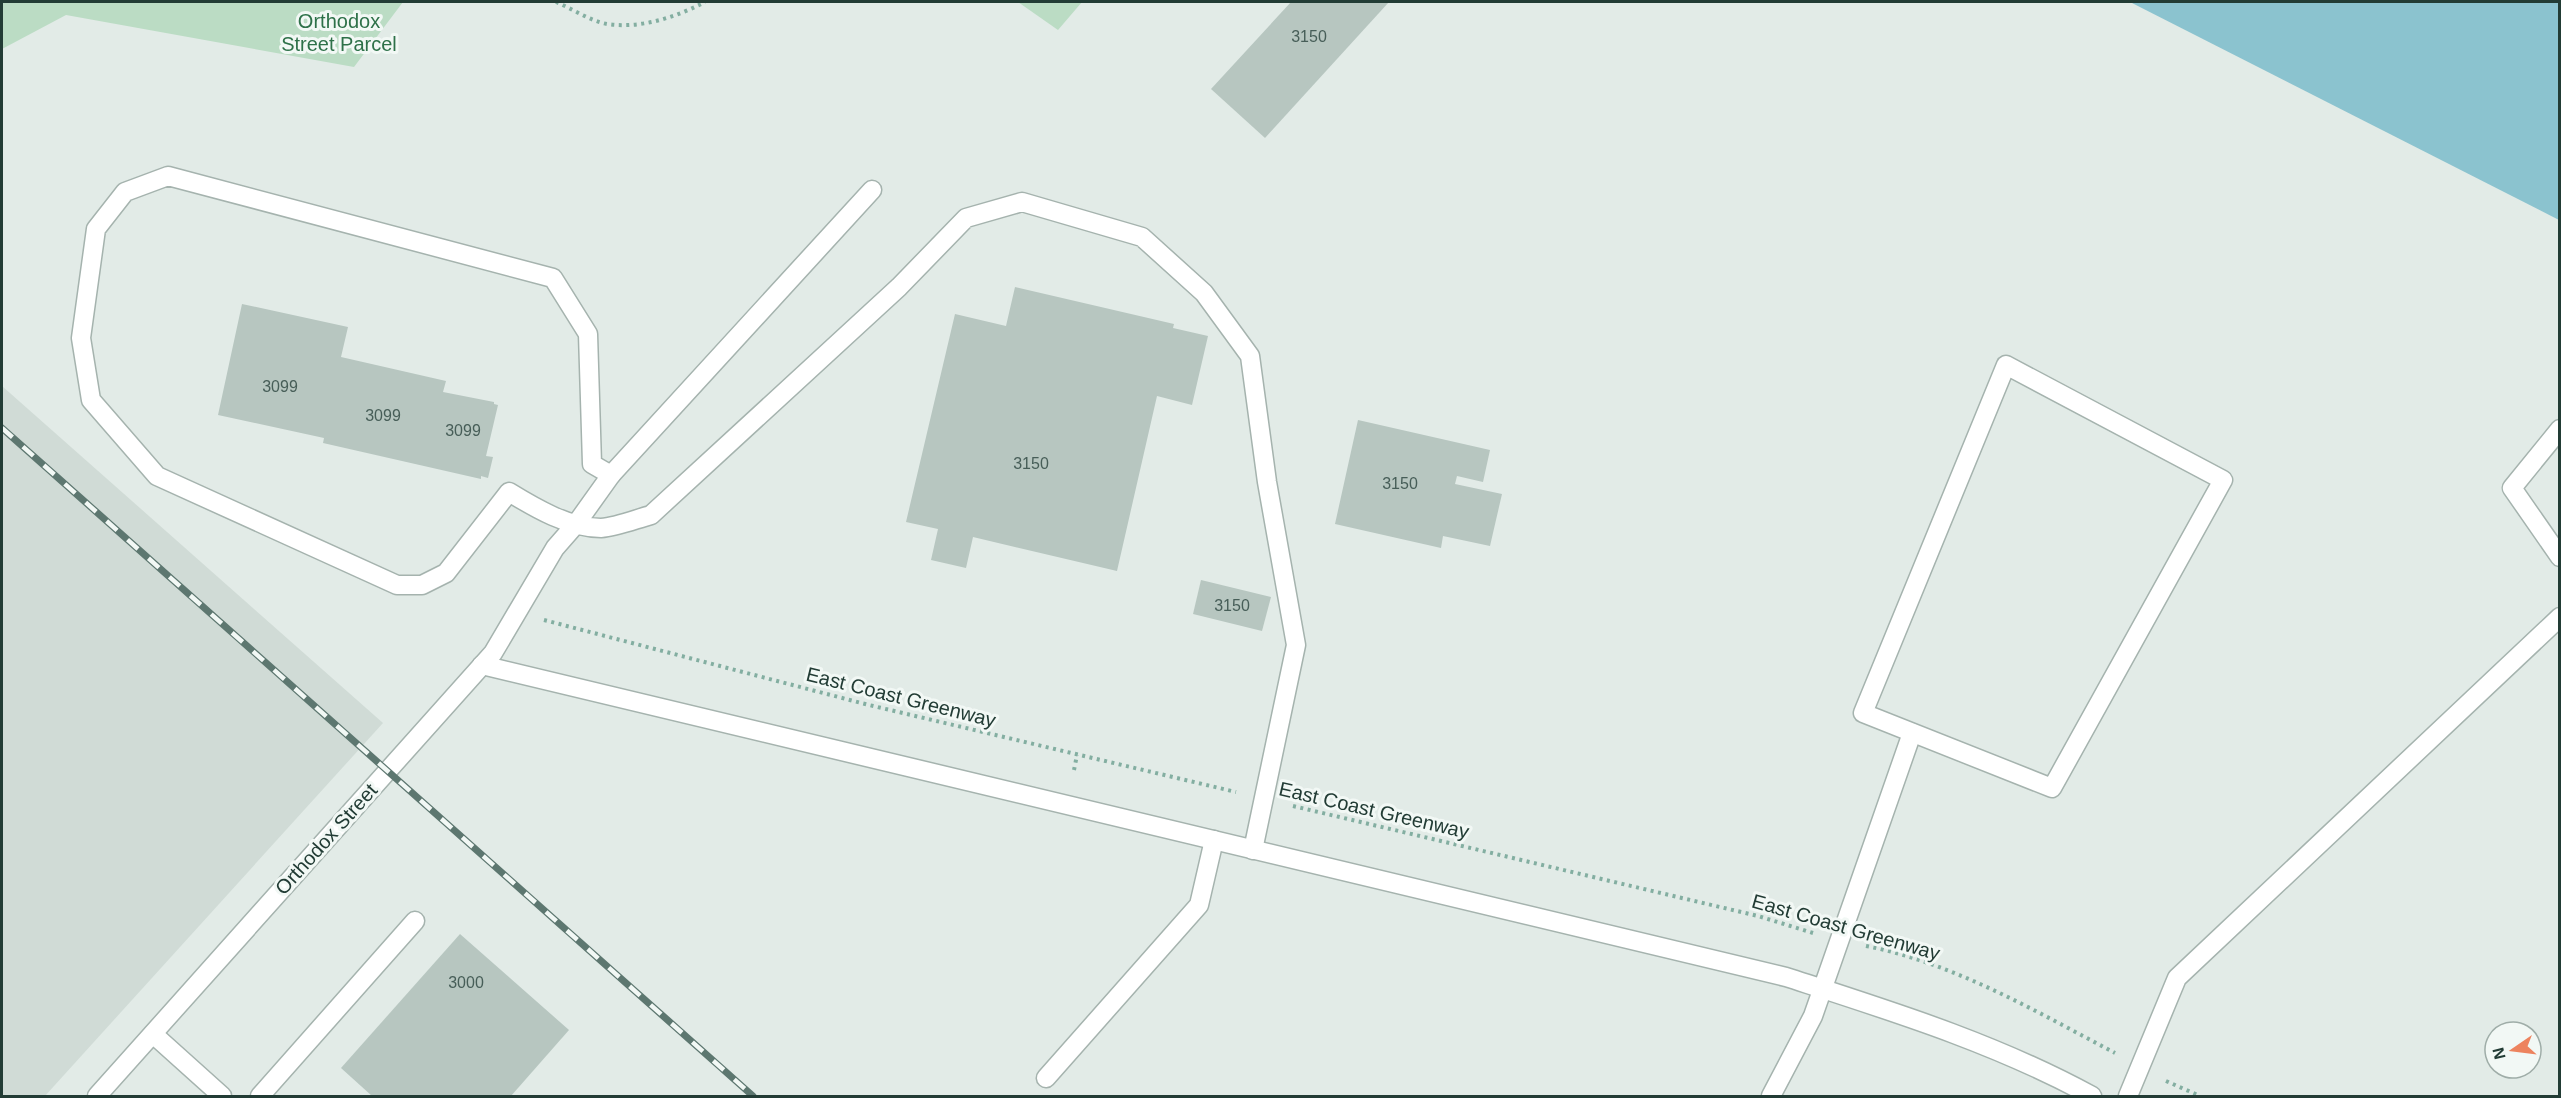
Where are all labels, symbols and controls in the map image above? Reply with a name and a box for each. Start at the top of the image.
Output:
park label: Orthodox Street Parcel [281,10,397,55]
house number: 3150 [1291,28,1327,45]
house number: 3099 [262,378,298,395]
house number: 3099 [365,407,401,424]
house number: 3099 [445,422,481,439]
house number: 3150 [1013,455,1049,472]
house number: 3150 [1382,475,1418,492]
house number: 3150 [1214,597,1250,614]
street label: East Coast Greenway [804,663,998,731]
street label: East Coast Greenway [1277,777,1471,843]
street label: Orthodox Street [271,779,382,899]
street label: East Coast Greenway [1749,890,1943,964]
house number: 3000 [448,974,484,991]
north arrow [2483,1020,2543,1080]
text: N [2489,1046,2509,1061]

